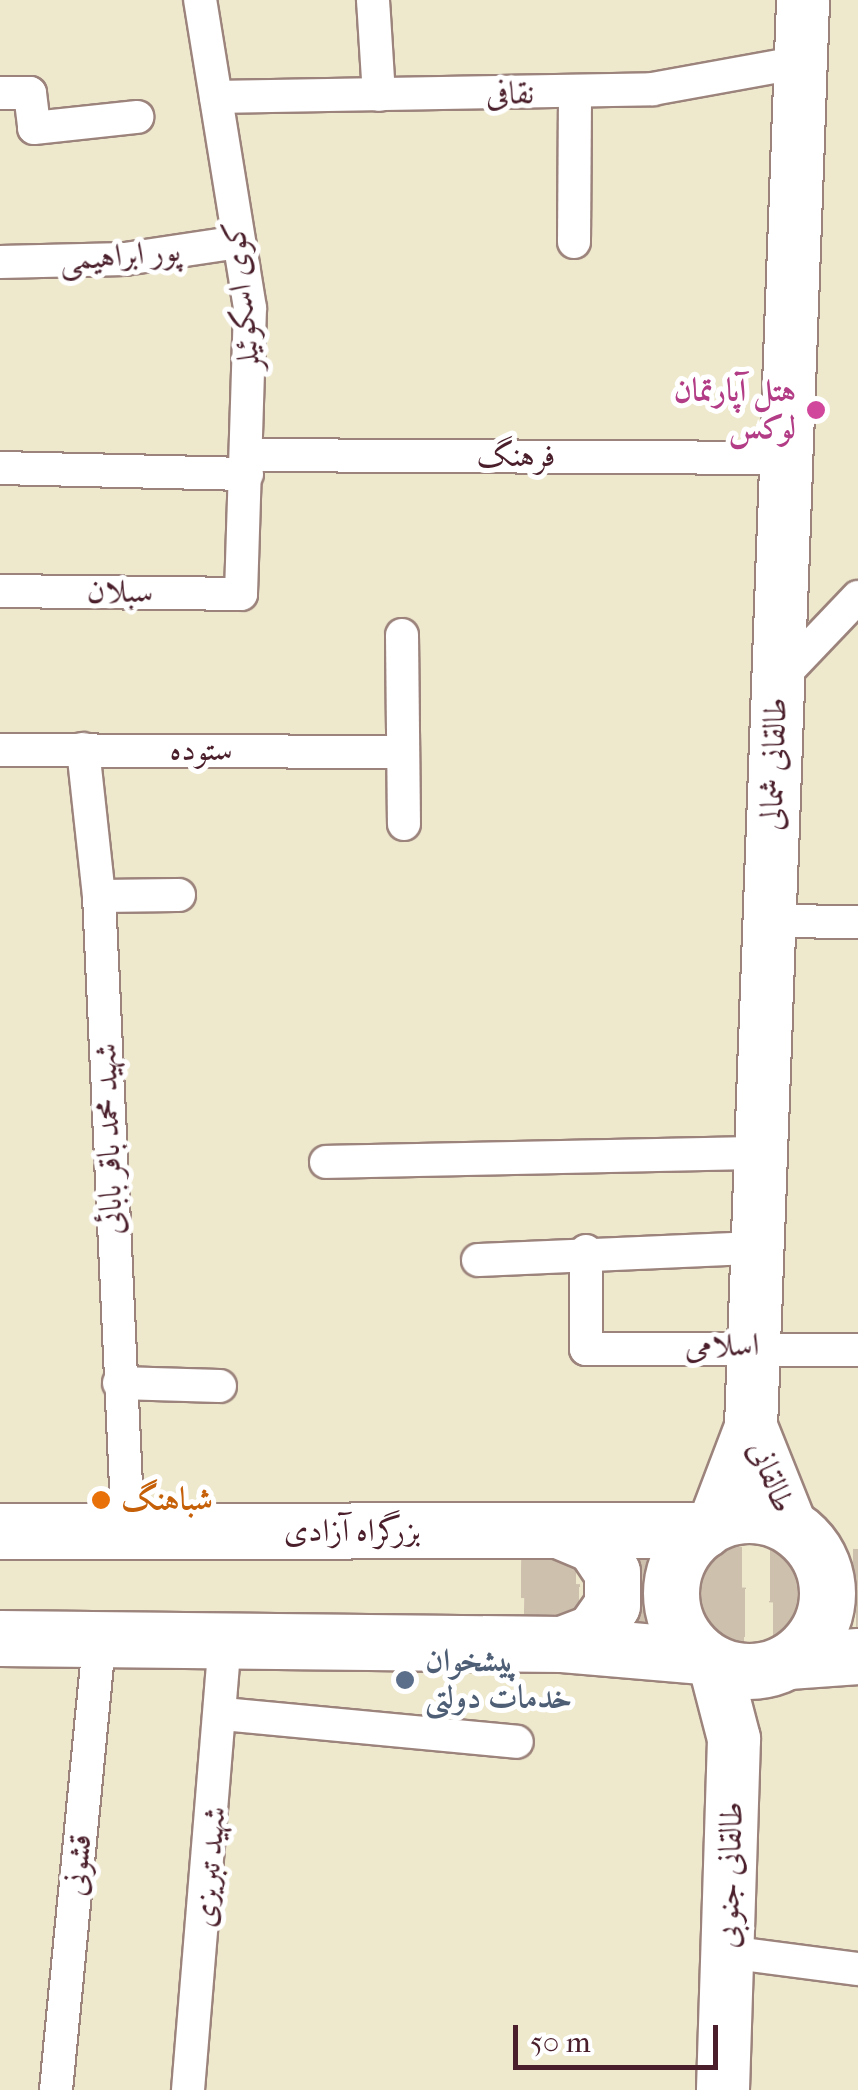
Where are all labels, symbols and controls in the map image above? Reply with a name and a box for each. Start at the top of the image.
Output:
street label: نقافی [486,74,534,114]
street label: کوی اسکوئیلر [215,219,269,373]
street label: پور ابراهیمی [58,232,182,280]
place label: هتل آپارتمان لوکس [673,373,796,448]
marker: هتل آپارتمان لوکس [805,399,827,421]
street label: فرهنگ [477,437,555,475]
street label: سبلان [86,572,154,612]
street label: طالقانی شمالی [752,697,796,831]
street label: ستوده [169,731,233,769]
street label: شهید محمد باقر بابائی [86,1043,132,1235]
street label: اسلامی [684,1326,760,1366]
street label: طالقانی [739,1436,803,1518]
place label: شباهنگ [121,1481,213,1519]
marker: شباهنگ [90,1489,112,1511]
street label: بزرگراه آزادی [284,1512,420,1550]
place label: پیشخوان خدمات دولتی [425,1643,572,1718]
marker: پیشخوان خدمات دولتی [394,1669,416,1691]
street label: طالقانی جنوبی [708,1801,752,1949]
street label: شهید تبریزی [186,1805,234,1929]
street label: قشونی [56,1832,100,1898]
scale bar [518,2005,723,2067]
text: 50 m [530,2025,591,2060]

